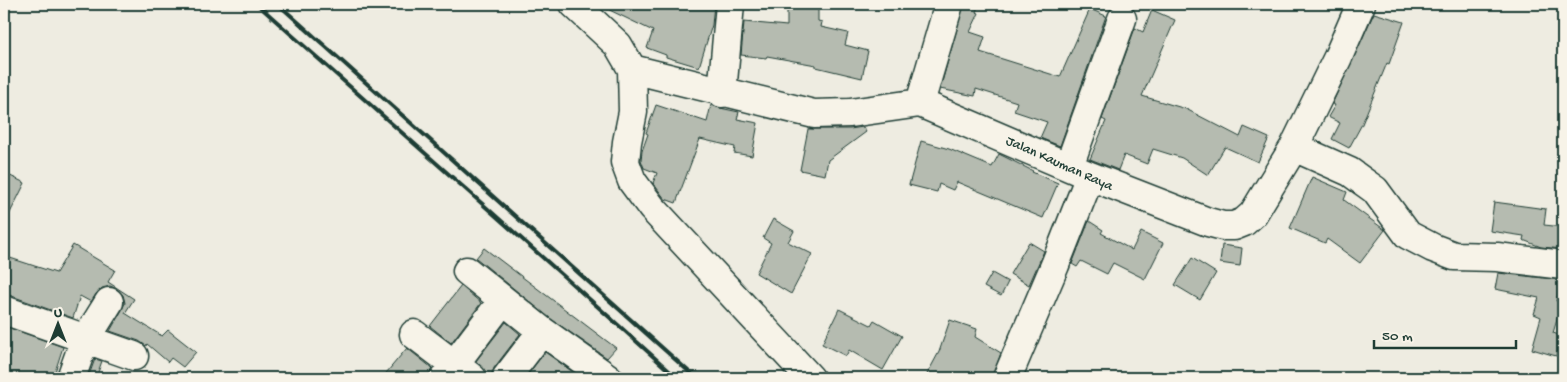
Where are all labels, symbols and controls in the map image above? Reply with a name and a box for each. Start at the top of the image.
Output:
street label: Jalan Kauman Raya [1003,133,1116,196]
north arrow [32,300,82,350]
text: U [54,305,62,322]
scale bar [1374,317,1517,349]
text: 50 m [1382,328,1413,346]

